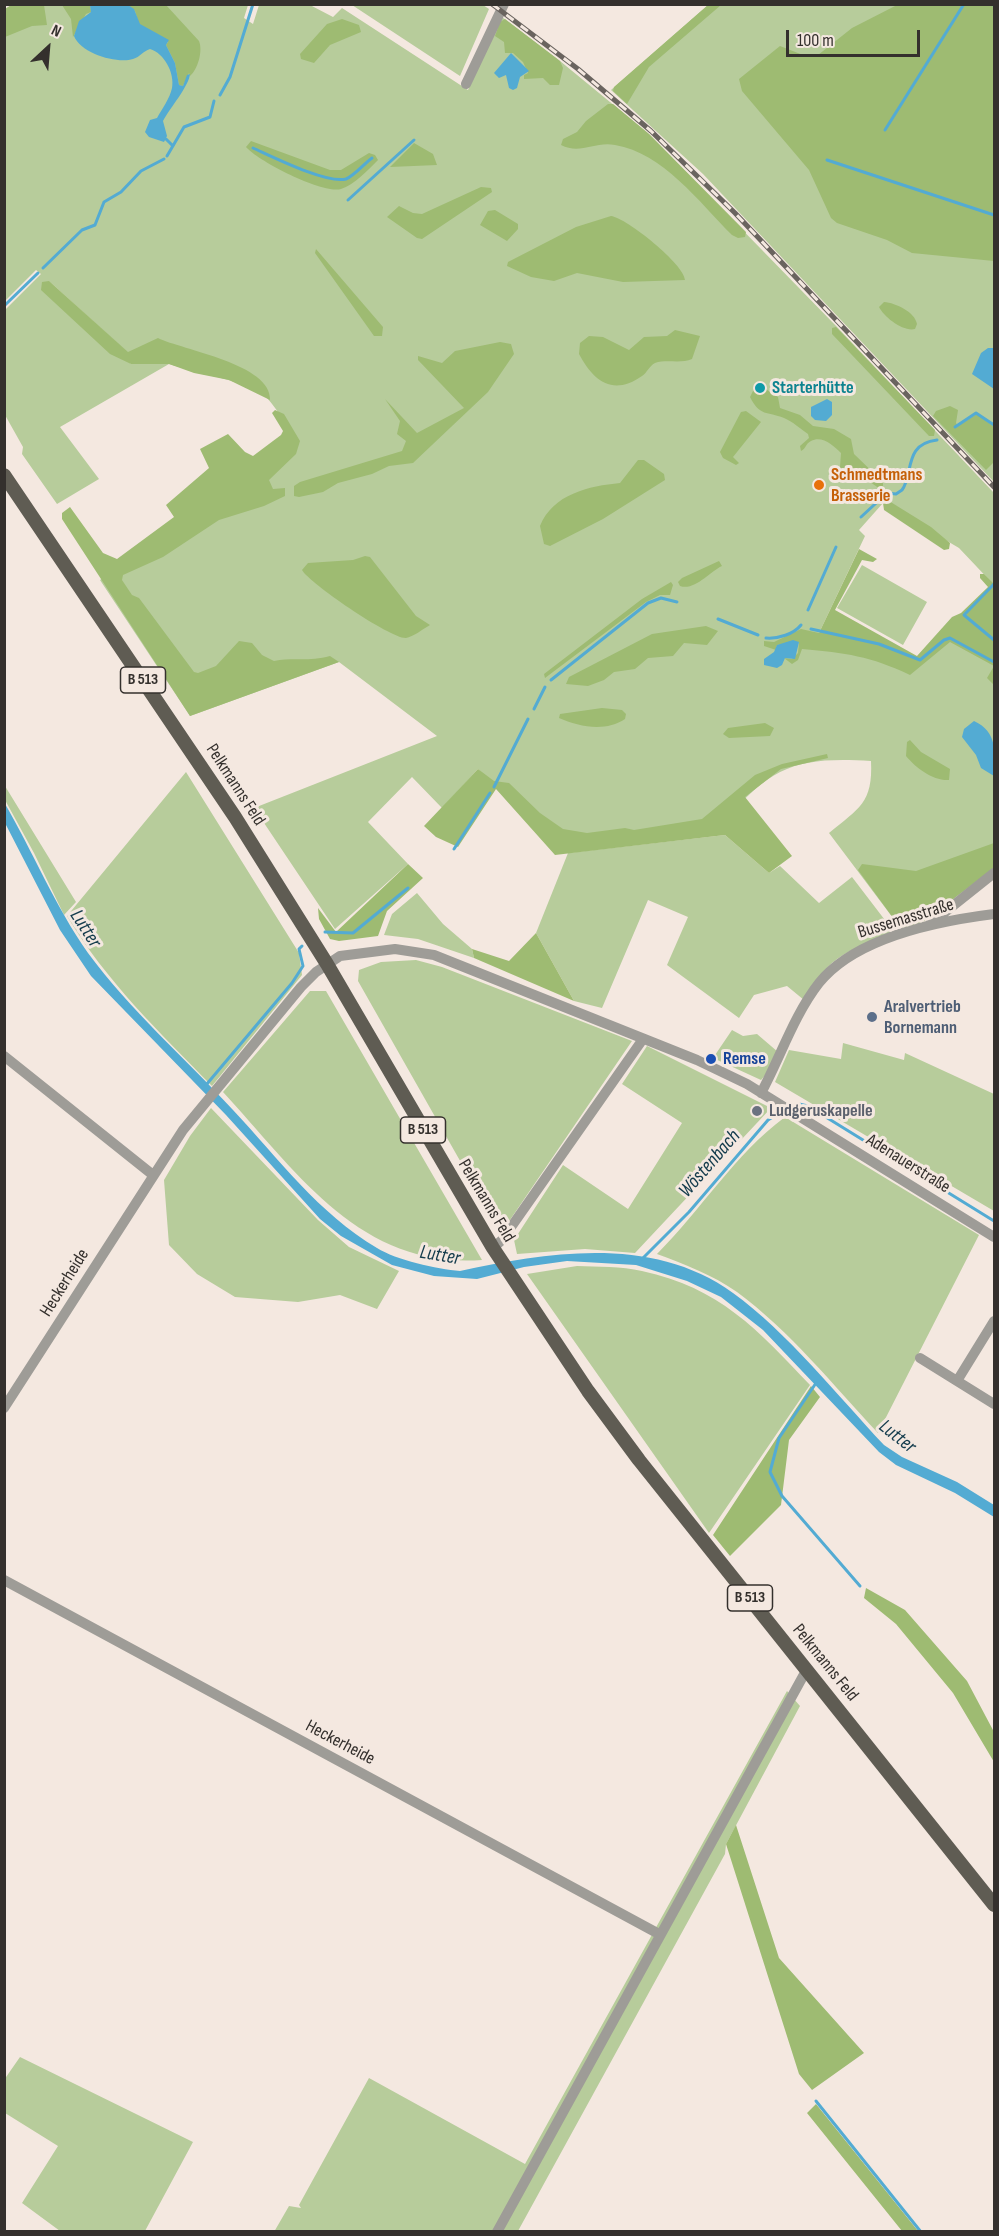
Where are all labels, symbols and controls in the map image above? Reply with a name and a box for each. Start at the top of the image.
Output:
north arrow [18,18,78,78]
scale bar [789,18,922,56]
text: N [48,21,64,42]
text: 100 m [797,30,834,51]
place label: Starterhütte [772,377,854,399]
marker: Starterhütte [753,381,767,395]
place label: Schmedtmans Brasserie [831,464,922,506]
marker: Schmedtmans Brasserie [812,478,826,492]
road number: B 513 [120,667,166,693]
street label: Pelkmanns Feld [201,740,269,830]
street label: Bussemasstraße [856,894,956,944]
water label: Lutter [64,905,106,953]
place label: Aralvertrieb Bornemann [884,996,961,1038]
marker: Aralvertrieb Bornemann [865,1010,879,1024]
place label: Remse [723,1048,766,1070]
marker: Remse [704,1052,718,1066]
place label: Ludgeruskapelle [769,1100,873,1122]
marker: Ludgeruskapelle [750,1104,764,1118]
road number: B 513 [400,1117,446,1143]
water label: Wöstenbach [674,1125,746,1203]
street label: Adenauerstraße [862,1130,954,1198]
street label: Pelkmanns Feld [453,1156,519,1246]
water label: Lutter [418,1241,462,1271]
street label: Heckerheide [36,1245,94,1321]
water label: Lutter [874,1415,920,1459]
road number: B 513 [728,1585,772,1611]
street label: Pelkmanns Feld [787,1620,863,1706]
street label: Heckerheide [302,1716,378,1770]

